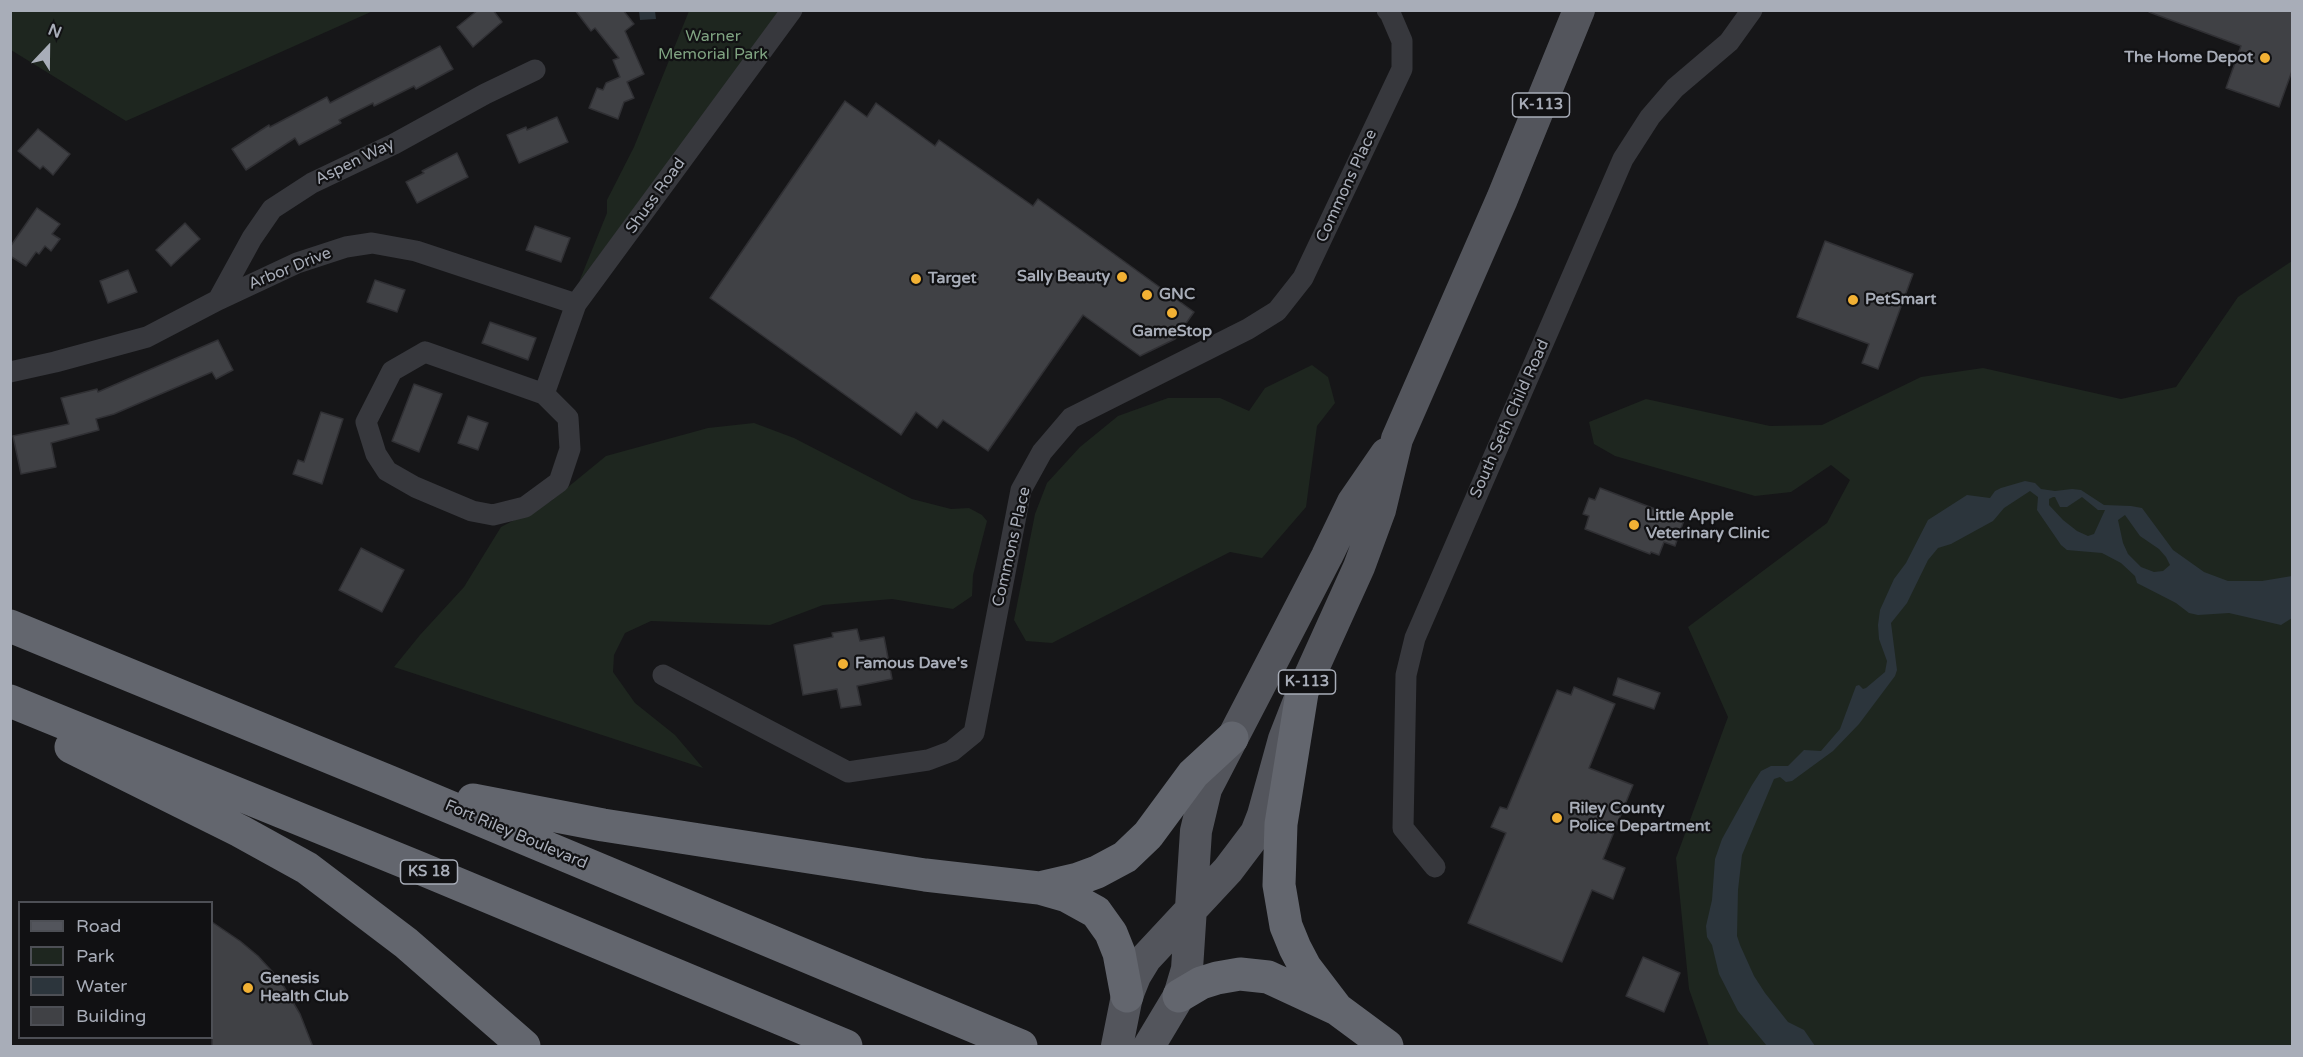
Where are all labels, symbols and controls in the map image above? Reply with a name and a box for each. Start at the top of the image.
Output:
north arrow [18,18,78,78]
text: N [45,20,64,43]
park label: Warner Memorial Park [658,27,768,65]
place label: The Home Depot [2124,48,2253,68]
marker: The Home Depot [2258,51,2272,65]
road number: K-113 [1512,93,1570,117]
street label: Commons Place [1312,126,1382,246]
street label: Aspen Way [312,135,398,189]
street label: Shuss Road [622,154,690,238]
street label: Arbor Drive [246,244,334,294]
place label: Sally Beauty [1017,267,1110,287]
place label: Target [928,269,977,289]
marker: Sally Beauty [1115,270,1129,284]
marker: Target [909,272,923,286]
place label: GNC [1159,285,1195,305]
marker: GNC [1140,288,1154,302]
place label: PetSmart [1865,290,1936,310]
marker: PetSmart [1846,293,1860,307]
marker: GameStop [1165,306,1179,320]
place label: GameStop [1132,322,1212,342]
street label: South Seth Child Road [1466,337,1554,501]
street label: Commons Place [989,485,1035,609]
place label: Little Apple Veterinary Clinic [1646,506,1769,544]
marker: Little Apple Veterinary Clinic [1627,518,1641,532]
place label: Famous Dave's [855,654,968,674]
marker: Famous Dave's [836,657,850,671]
road number: K-113 [1278,670,1336,694]
street label: Fort Riley Boulevard [442,796,590,874]
place label: Riley County Police Department [1569,799,1710,837]
marker: Riley County Police Department [1550,811,1564,825]
road number: KS 18 [400,860,458,884]
legend [18,901,213,1039]
text: Road [76,915,121,937]
text: Park [76,945,114,967]
place label: Genesis Health Club [260,969,349,1007]
text: Water [76,975,127,997]
marker: Genesis Health Club [241,981,255,995]
text: Building [76,1005,146,1027]

